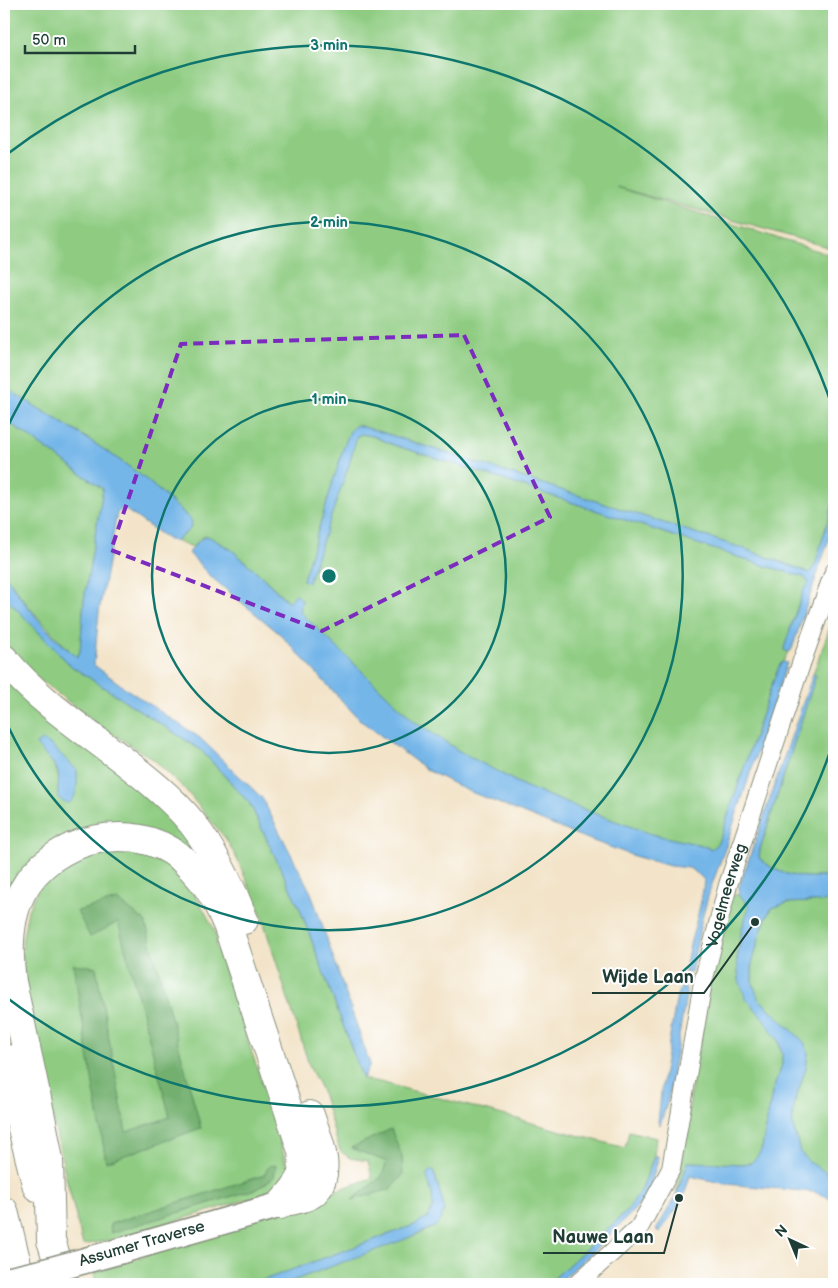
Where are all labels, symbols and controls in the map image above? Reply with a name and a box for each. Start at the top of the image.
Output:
scale bar [25,22,135,54]
text: 50 m [32,31,66,50]
text: 3 min [310,36,348,55]
text: 2 min [310,213,348,232]
text: 1 min [311,390,347,409]
centre of rings [320,567,338,585]
street label: Vogelmeerweg [703,841,751,950]
callout: Wijde Laan [592,960,704,993]
text: Wijde Laan [602,967,694,988]
north arrow [766,1216,816,1266]
street label: Assumer Traverse [77,1217,207,1271]
callout: Nauwe Laan [543,1220,664,1253]
text: N [772,1221,791,1241]
text: Nauwe Laan [552,1227,654,1248]

